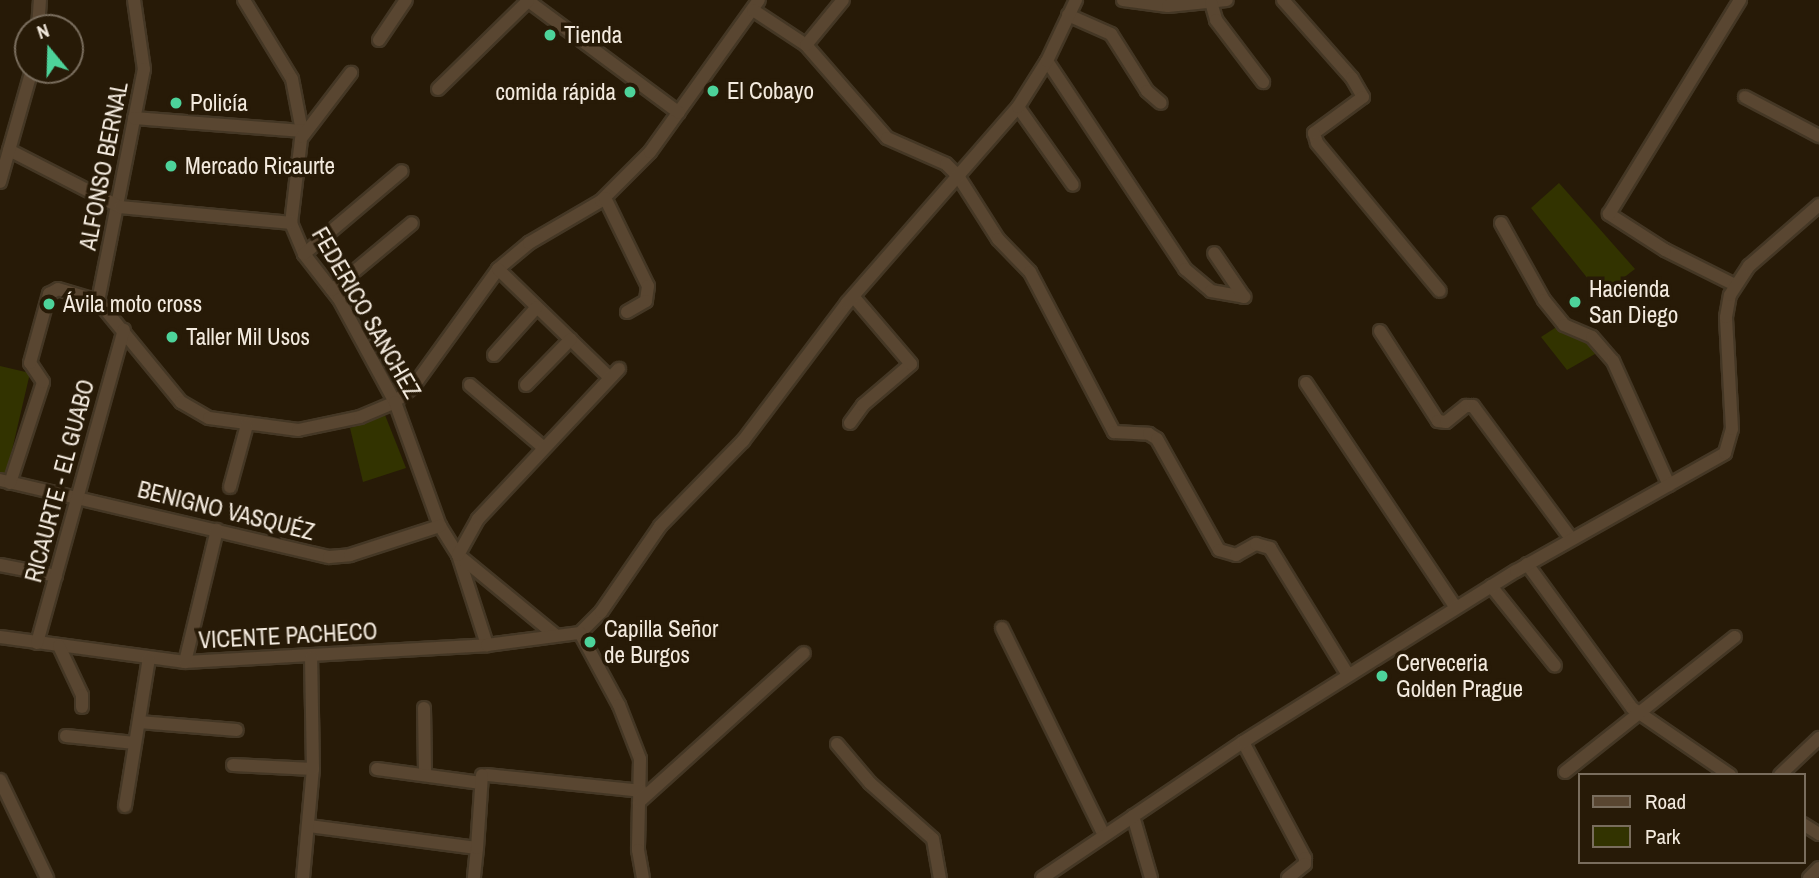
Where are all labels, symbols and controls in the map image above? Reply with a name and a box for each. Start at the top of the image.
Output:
north arrow [14,14,84,84]
text: N [33,17,52,45]
place label: Tienda [564,21,622,49]
marker: Tienda [542,27,558,43]
place label: El Cobayo [727,77,814,105]
place label: comida rápida [495,78,616,106]
street label: ALFONSO BERNAL [74,80,134,252]
marker: El Cobayo [705,83,721,99]
marker: comida rápida [622,84,638,100]
place label: Policía [190,89,248,117]
marker: Policía [168,95,184,111]
place label: Mercado Ricaurte [185,152,335,180]
marker: Mercado Ricaurte [163,158,179,174]
street label: FEDERICO SANCHEZ [306,223,426,403]
place label: Hacienda San Diego [1589,275,1678,329]
place label: Ávila moto cross [63,290,202,318]
marker: Hacienda San Diego [1567,294,1583,310]
marker: Ávila moto cross [41,296,57,312]
place label: Taller Mil Usos [186,323,310,351]
marker: Taller Mil Usos [164,329,180,345]
street label: RICAURTE - EL GUABO [20,376,100,586]
street label: BENIGNO VASQUÉZ [135,476,317,546]
place label: Capilla Señor de Burgos [604,615,718,669]
street label: VICENTE PACHECO [198,618,378,654]
marker: Capilla Señor de Burgos [582,634,598,650]
place label: Cerveceria Golden Prague [1396,649,1523,703]
marker: Cerveceria Golden Prague [1374,668,1390,684]
legend [1577,773,1805,864]
text: Road [1645,787,1686,816]
text: Park [1645,822,1680,851]

